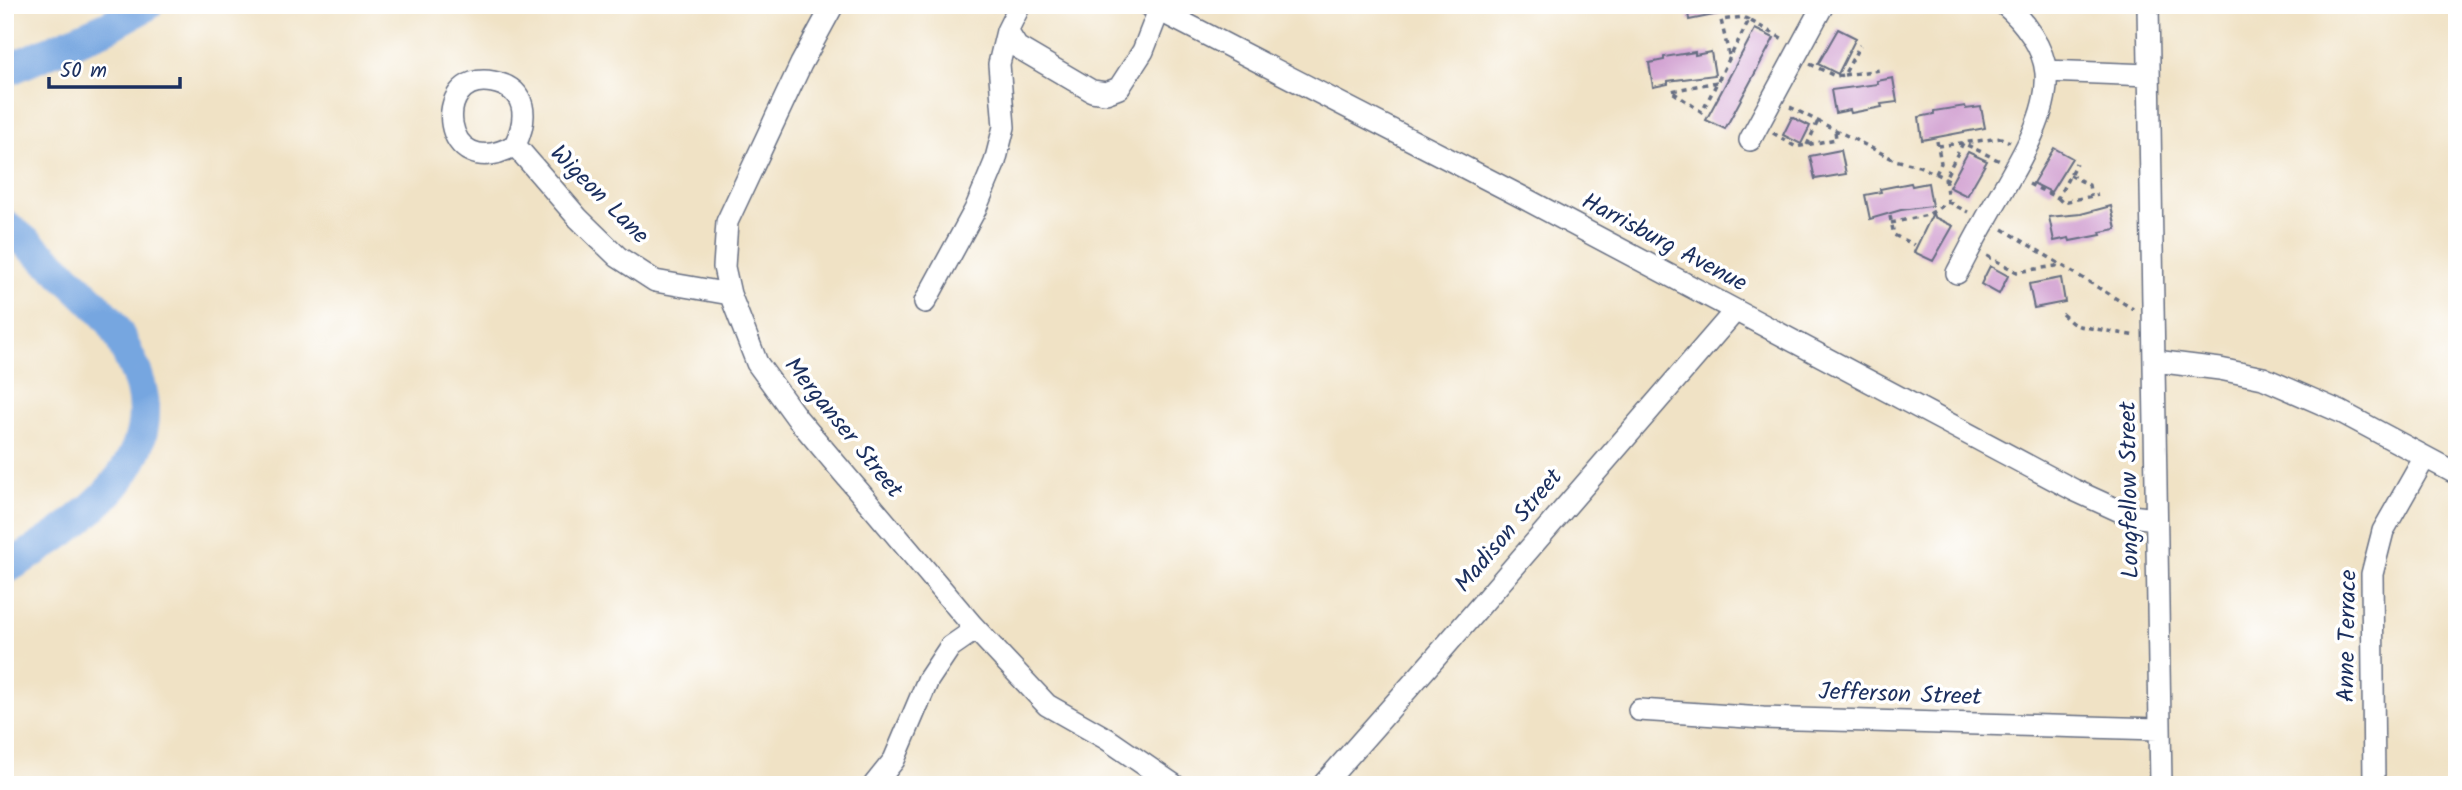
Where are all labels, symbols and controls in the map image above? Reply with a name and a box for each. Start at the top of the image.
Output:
scale bar [49,46,180,90]
text: 50 m [60,55,107,88]
street label: Wigeon Lane [540,136,658,254]
street label: Harrisburg Avenue [1574,183,1754,303]
street label: Merganser Street [774,349,913,508]
street label: Longfellow Street [2109,400,2151,579]
street label: Madison Street [1445,460,1573,602]
street label: Anne Terrace [2327,569,2369,703]
street label: Jefferson Street [1818,673,1983,717]

